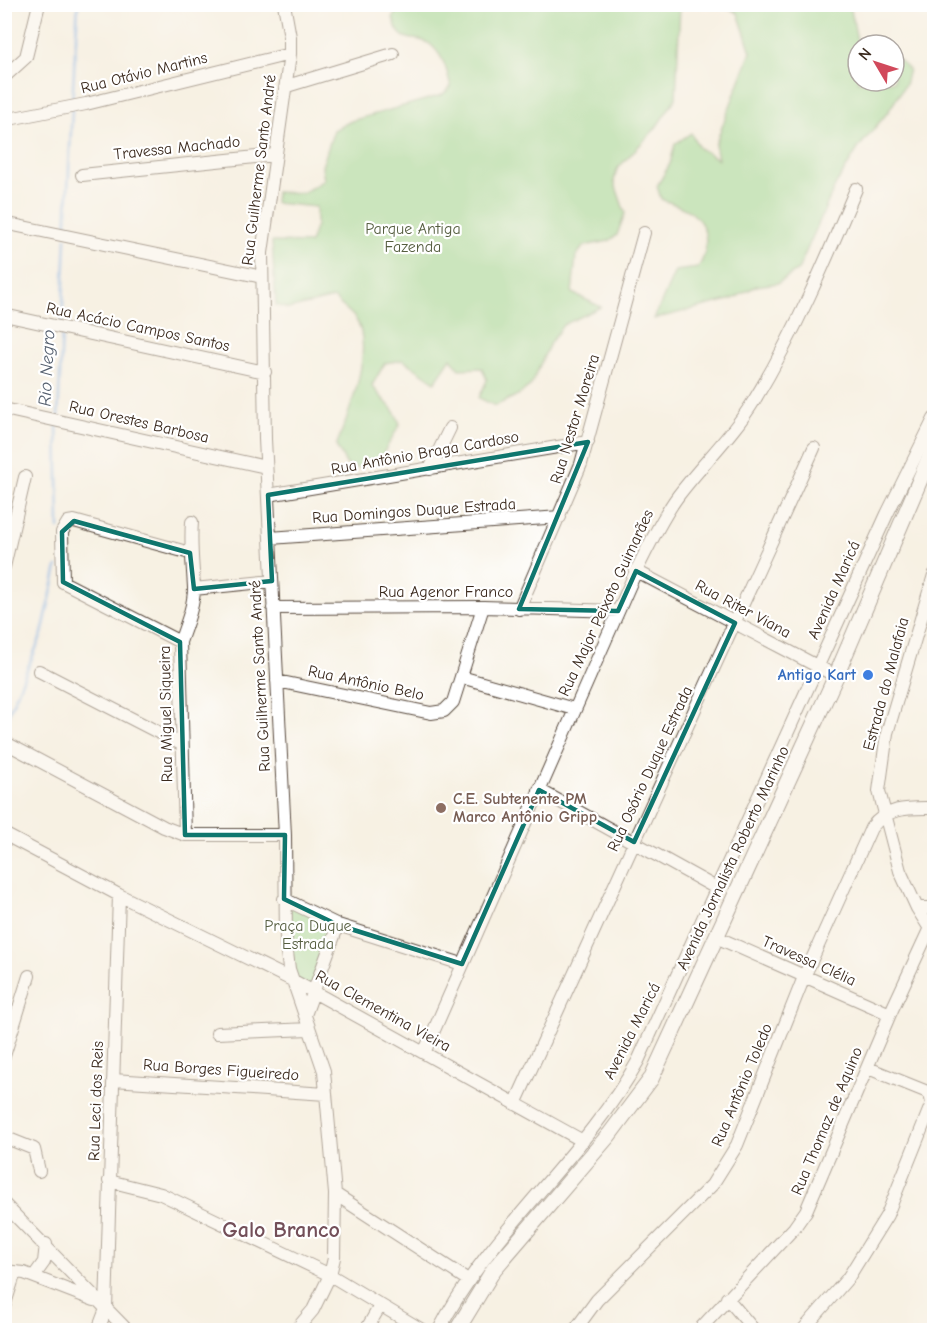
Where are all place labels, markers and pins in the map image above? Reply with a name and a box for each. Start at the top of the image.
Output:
place label: Antigo Kart [778,666,857,684]
marker: Antigo Kart [861,668,875,682]
place label: C.E. Subtenente PM Marco Antônio Gripp [453,790,597,826]
marker: C.E. Subtenente PM Marco Antônio Gripp [434,801,448,815]

